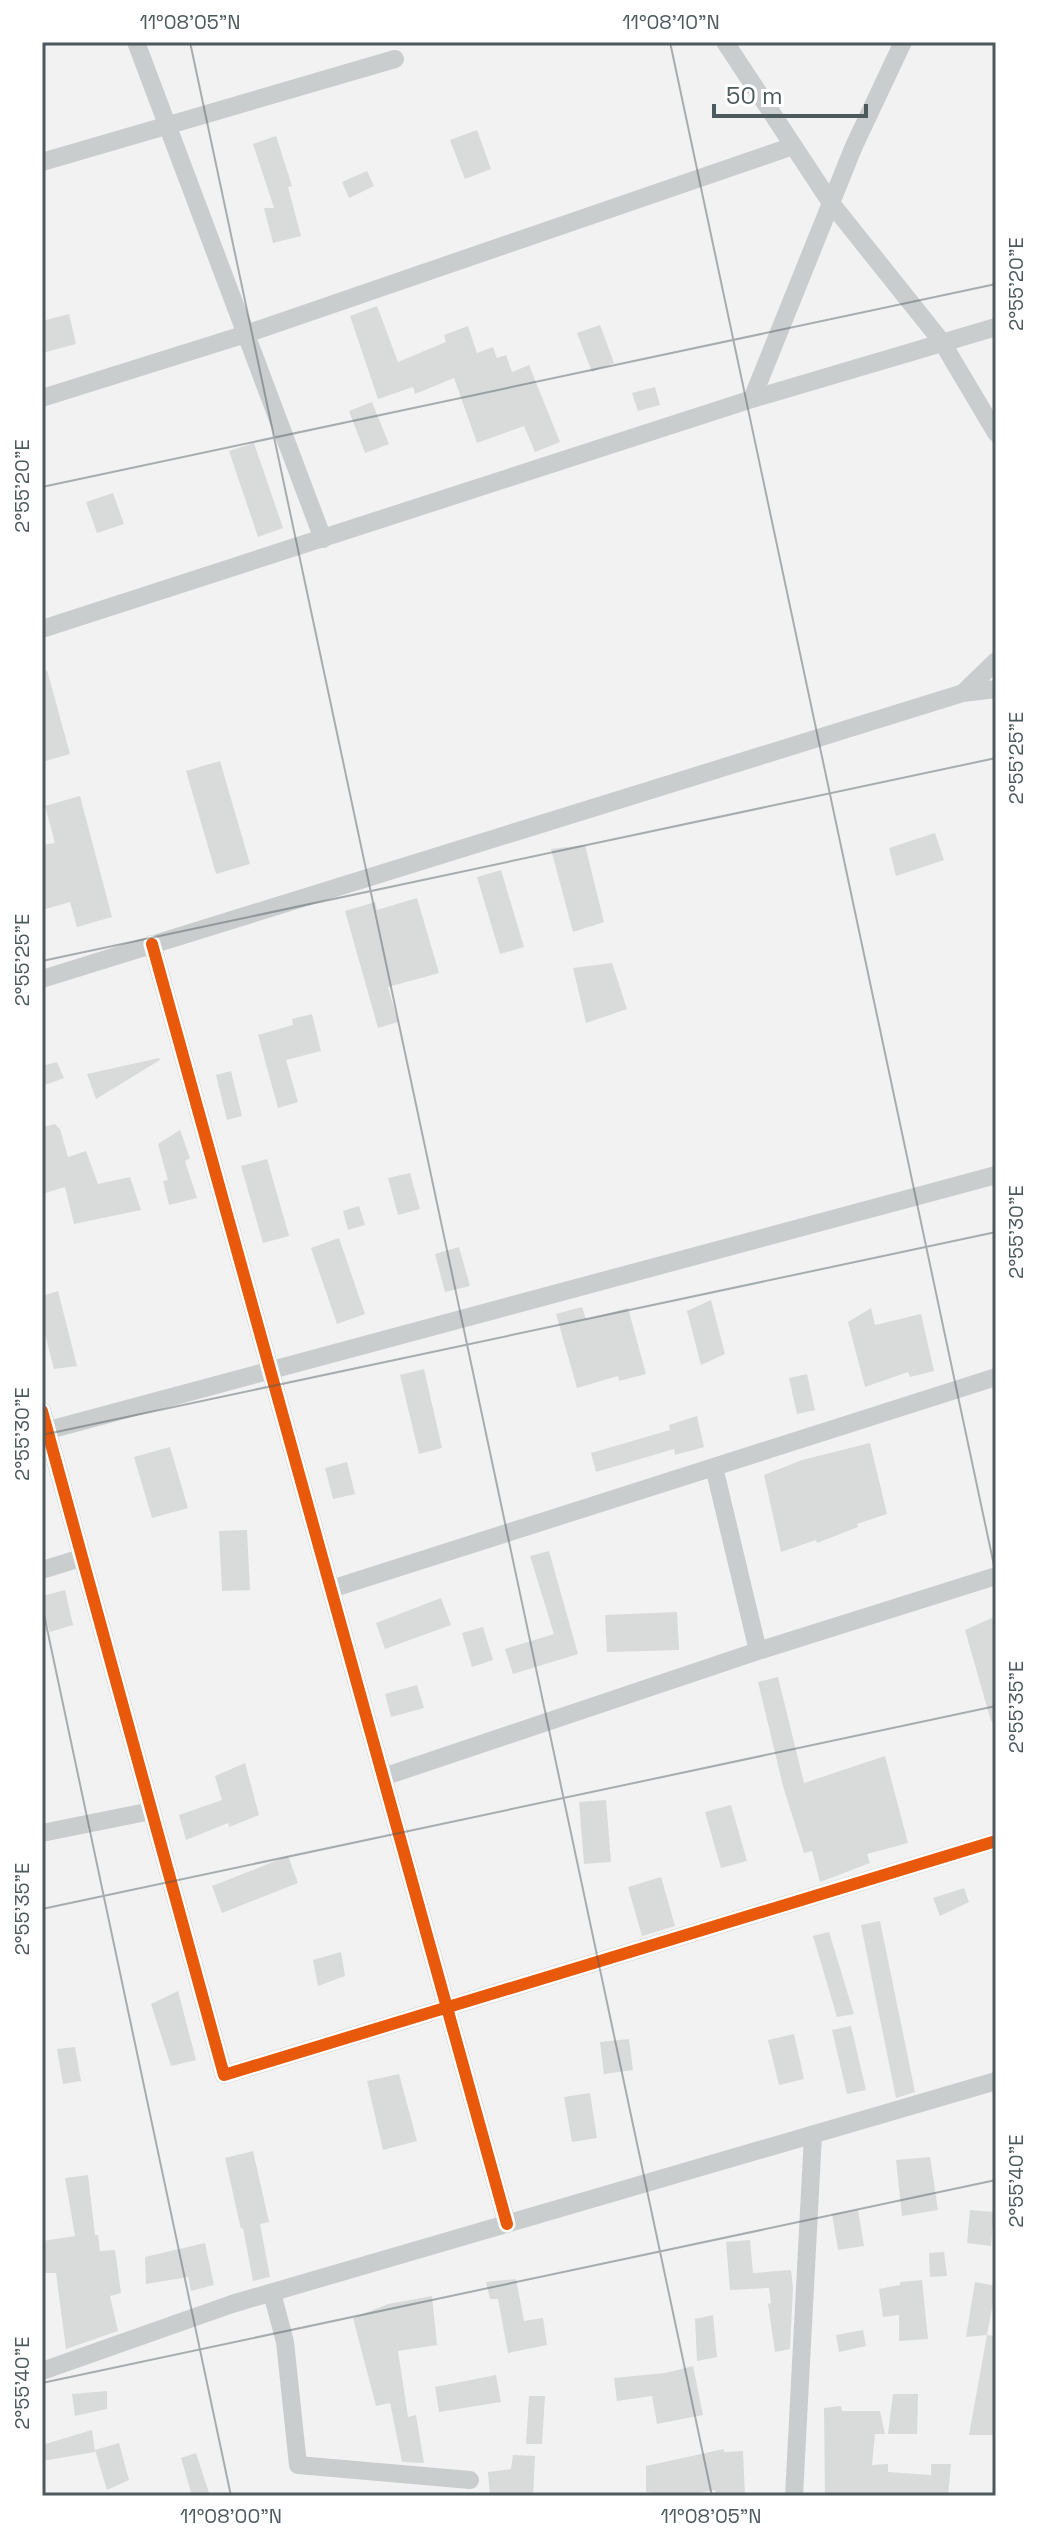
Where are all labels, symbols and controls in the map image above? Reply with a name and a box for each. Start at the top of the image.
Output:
text: 11°08'05"N [139,9,241,35]
text: 11°08'10"N [622,9,720,35]
scale bar [714,68,866,118]
text: 50 m [726,80,783,111]
text: 2°55'20"E [1003,237,1029,331]
text: 2°55'20"E [9,439,35,533]
text: 2°55'25"E [1003,712,1029,804]
text: 2°55'25"E [9,914,35,1006]
text: 2°55'30"E [1003,1185,1029,1279]
text: 2°55'30"E [9,1387,35,1481]
text: 2°55'35"E [1003,1661,1029,1753]
text: 2°55'35"E [9,1863,35,1955]
text: 2°55'40"E [1003,2135,1029,2227]
text: 2°55'40"E [9,2337,35,2429]
text: 11°08'00"N [180,2503,282,2529]
text: 11°08'05"N [660,2503,762,2529]

